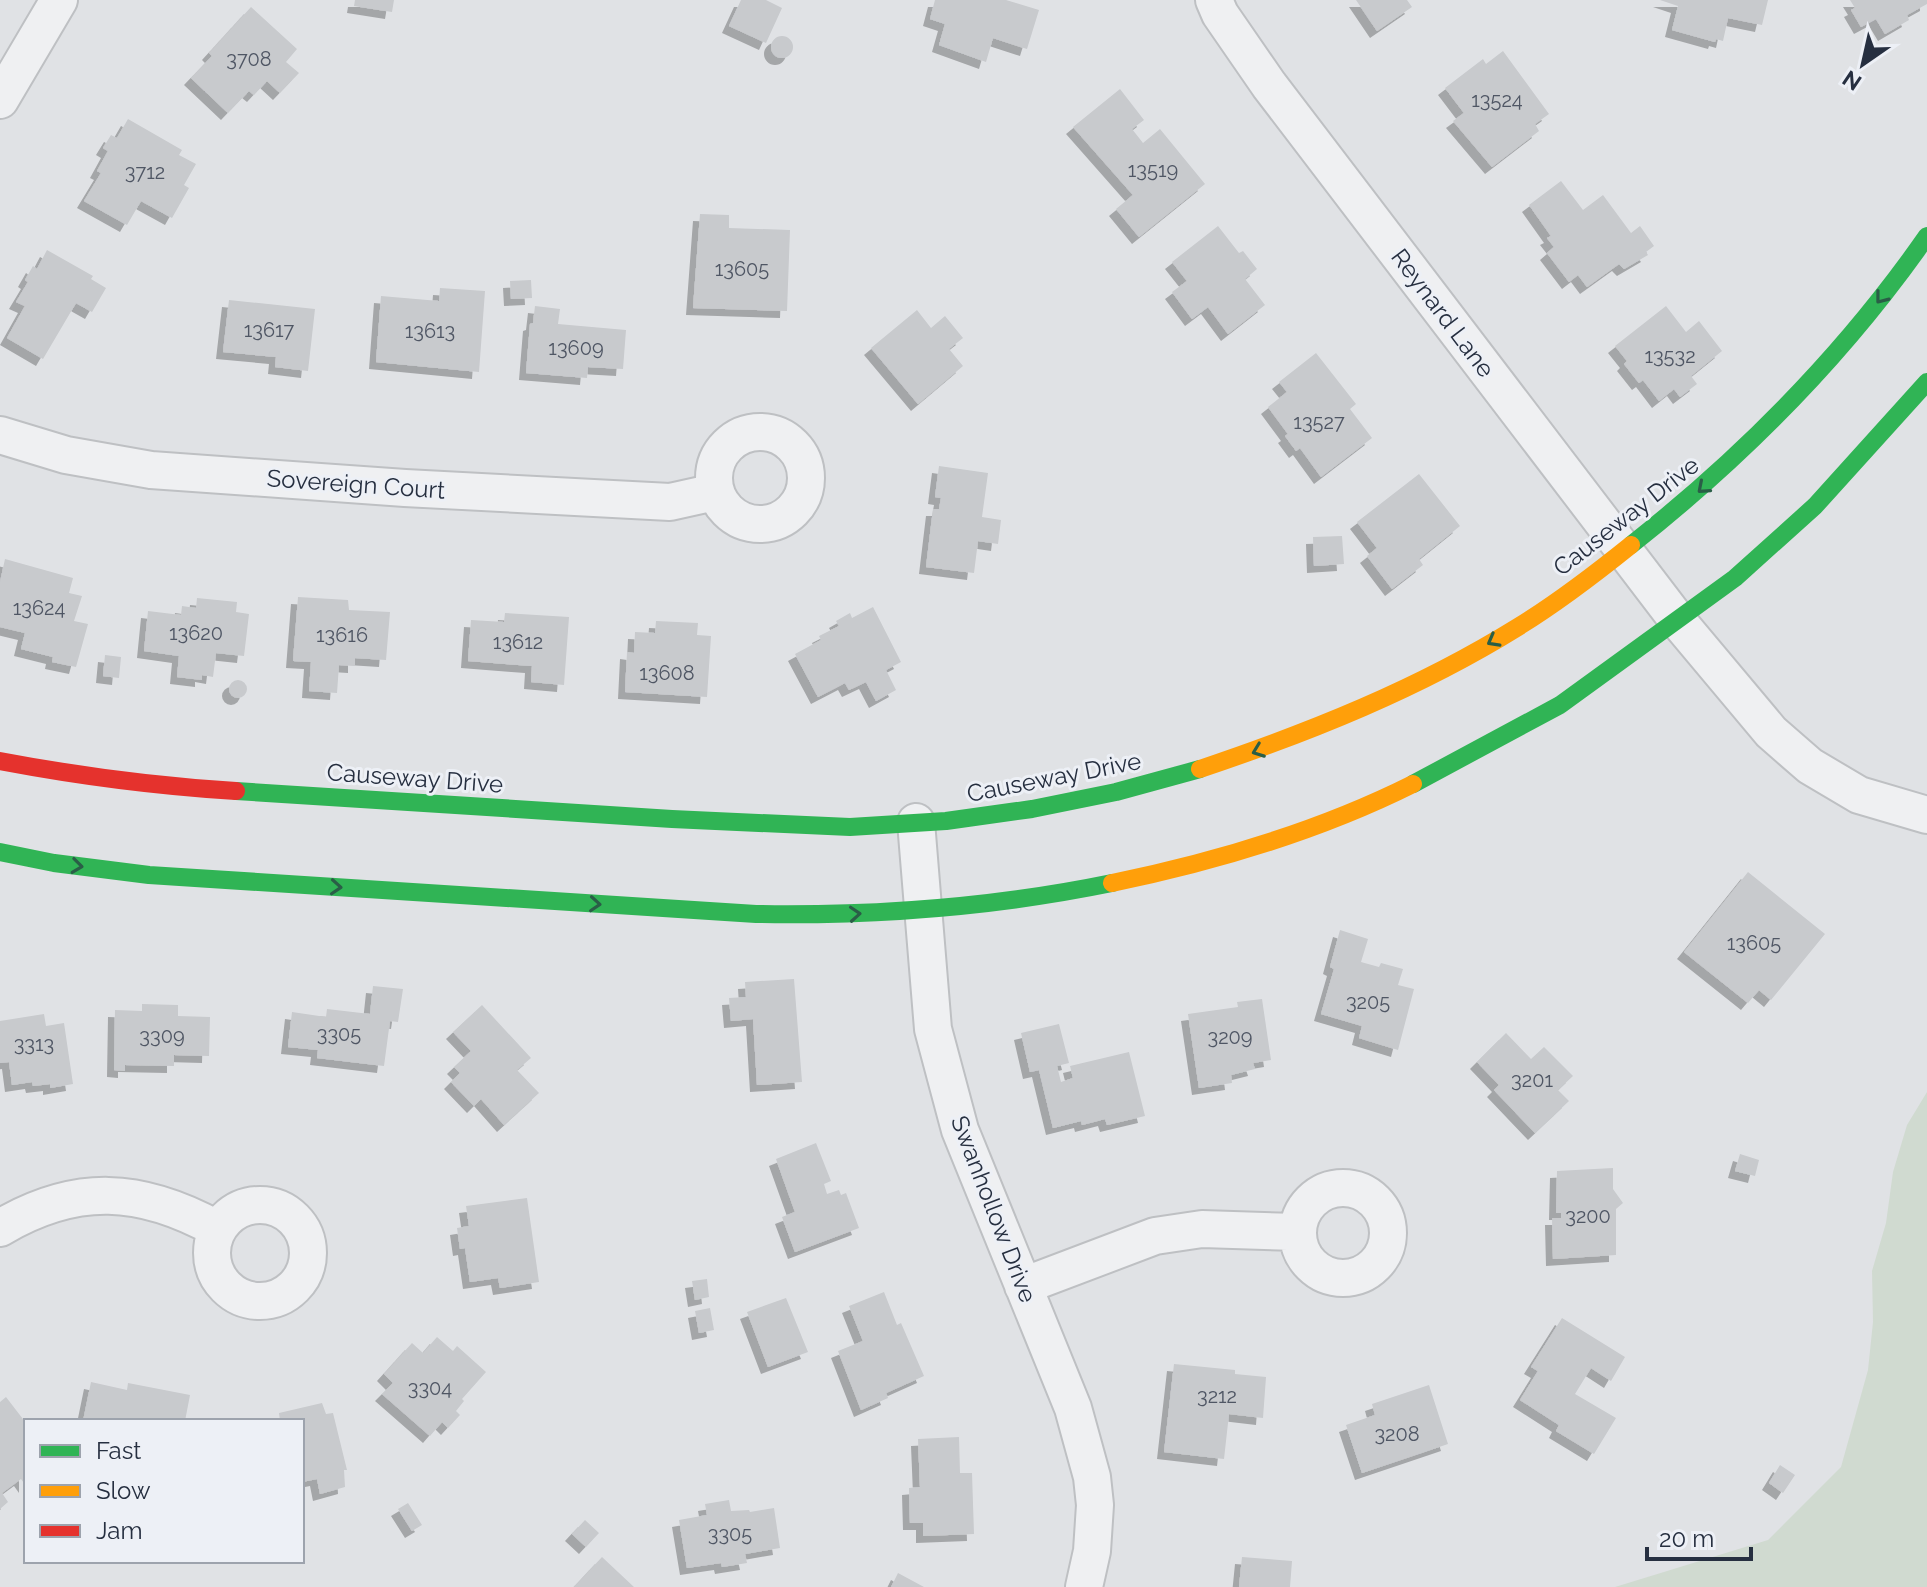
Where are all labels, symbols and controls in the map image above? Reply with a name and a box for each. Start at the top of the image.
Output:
north arrow [1823,24,1903,104]
house number: 3708 [226,47,272,71]
text: N [1838,65,1866,96]
house number: 13524 [1471,88,1523,112]
house number: 13519 [1128,158,1178,182]
house number: 3712 [125,160,165,184]
street label: Reynard Lane [1385,243,1501,383]
house number: 13605 [715,257,769,281]
one-way arrow [1876,289,1890,304]
house number: 13617 [244,318,295,342]
house number: 13613 [405,319,455,343]
house number: 13609 [548,336,604,360]
house number: 13532 [1644,344,1696,368]
house number: 13527 [1293,410,1345,434]
street label: Causeway Drive [1547,450,1705,582]
street label: Sovereign Court [266,463,446,505]
one-way arrow [1698,478,1713,493]
house number: 13624 [13,596,65,620]
house number: 13620 [169,621,223,645]
house number: 13616 [316,623,368,647]
house number: 13612 [493,630,543,654]
one-way arrow [1487,631,1502,646]
house number: 13608 [639,661,695,685]
one-way arrow [1252,741,1266,758]
street label: Causeway Drive [964,746,1144,808]
street label: Causeway Drive [326,757,504,799]
one-way arrow [71,857,84,874]
one-way arrow [330,878,343,895]
one-way arrow [589,895,602,912]
one-way arrow [849,905,862,922]
house number: 13605 [1727,931,1781,955]
house number: 3205 [1346,990,1390,1014]
house number: 3305 [317,1022,361,1046]
house number: 3309 [139,1024,185,1048]
house number: 3209 [1207,1025,1253,1049]
house number: 3313 [14,1032,54,1056]
house number: 3201 [1511,1068,1553,1092]
street label: Swanhollow Drive [945,1111,1043,1307]
house number: 3200 [1565,1204,1611,1228]
house number: 3304 [408,1376,452,1400]
house number: 3212 [1197,1384,1237,1408]
legend [24,1419,304,1563]
house number: 3208 [1374,1422,1420,1446]
text: Fast [96,1436,141,1465]
text: Slow [96,1476,151,1505]
scale bar [1647,1511,1751,1561]
text: Jam [96,1516,142,1545]
house number: 3305 [708,1522,752,1546]
text: 20 m [1659,1524,1714,1553]

